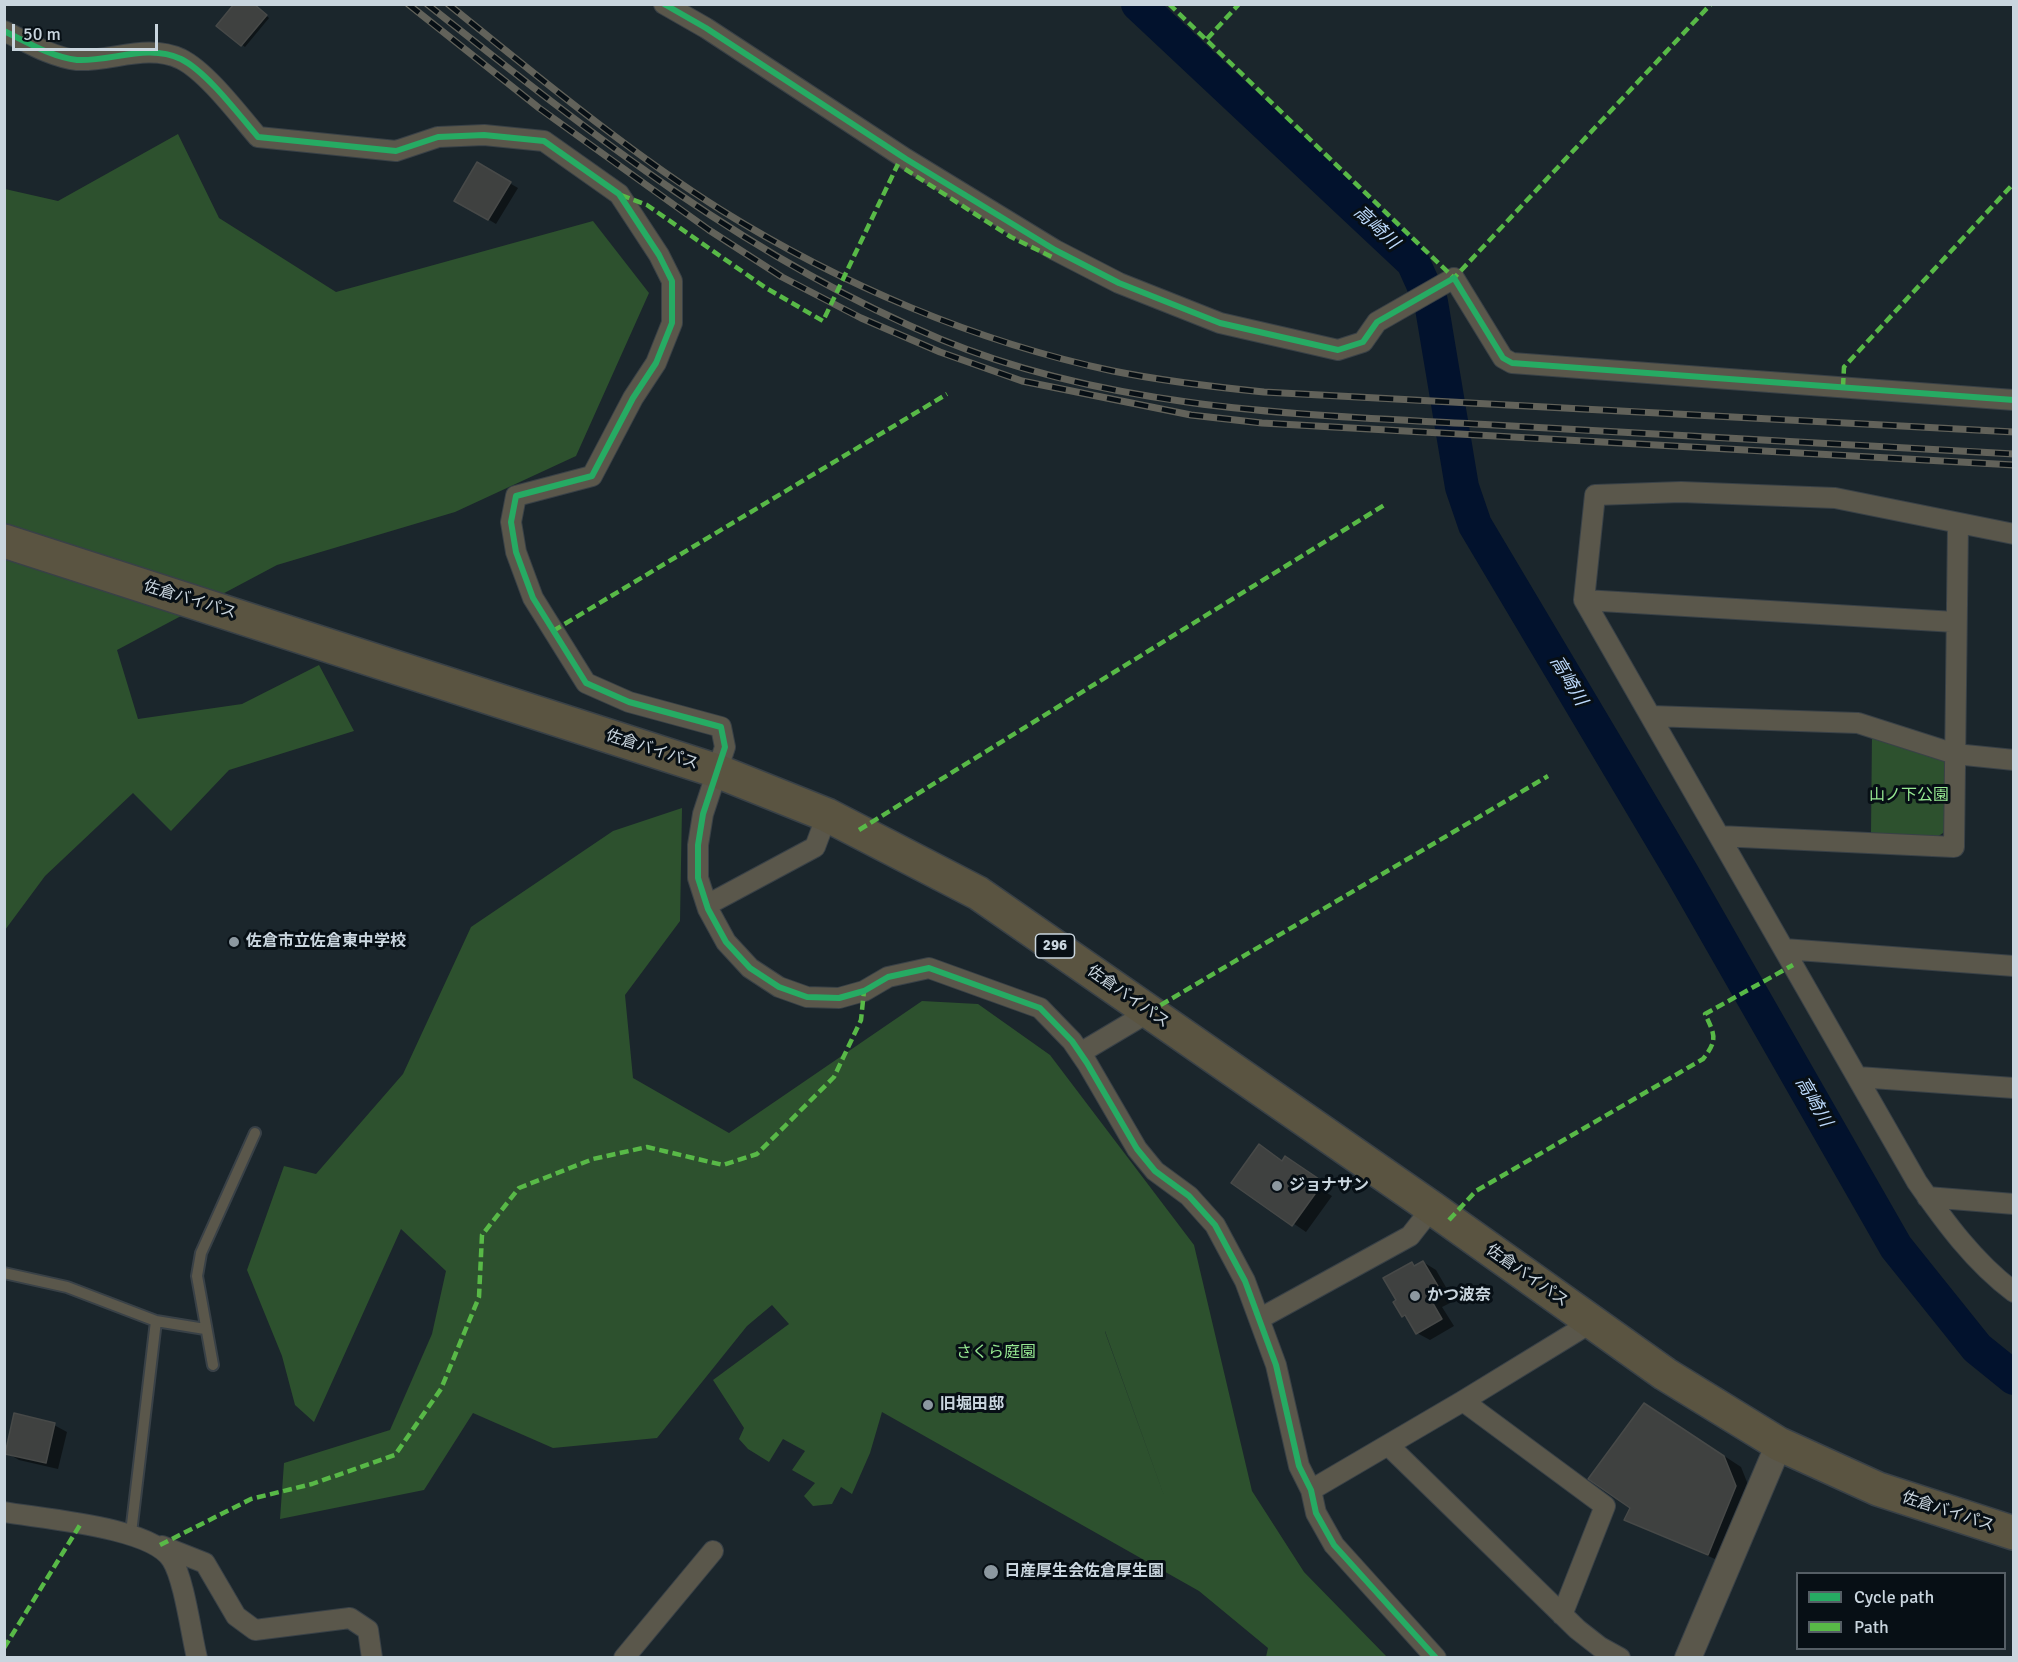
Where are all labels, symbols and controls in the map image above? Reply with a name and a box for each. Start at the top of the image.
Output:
scale bar [15,12,160,50]
text: 50 m [23,23,61,45]
water label: 高崎川 [1349,202,1403,254]
street label: 佐倉バイパス [141,577,239,623]
water label: 高崎川 [1545,652,1591,710]
street label: 佐倉バイパス [603,726,701,774]
park label: 山ノ下公園 [1869,786,1949,806]
place label: 佐倉市立佐倉東中学校 [246,932,406,952]
road number: 296 [1036,934,1074,958]
marker: 佐倉市立佐倉東中学校 [227,935,241,949]
street label: 佐倉バイパス [1083,962,1173,1032]
water label: 高崎川 [1790,1073,1836,1131]
place label: ジョナサン [1289,1176,1369,1196]
marker: ジョナサン [1270,1179,1284,1193]
street label: 佐倉バイパス [1482,1241,1572,1311]
place label: かつ波奈 [1427,1286,1491,1306]
marker: かつ波奈 [1408,1289,1422,1303]
park label: さくら庭園 [956,1343,1036,1363]
place label: 旧堀田邸 [940,1395,1004,1415]
marker: 旧堀田邸 [921,1398,935,1412]
street label: 佐倉バイパス [1899,1488,1997,1536]
place label: 日産厚生会佐倉厚生園 [1004,1562,1164,1582]
marker: 日産厚生会佐倉厚生園 [982,1563,1000,1581]
legend [1796,1572,2006,1650]
text: Cycle path [1854,1586,1934,1608]
text: Path [1854,1616,1889,1638]

